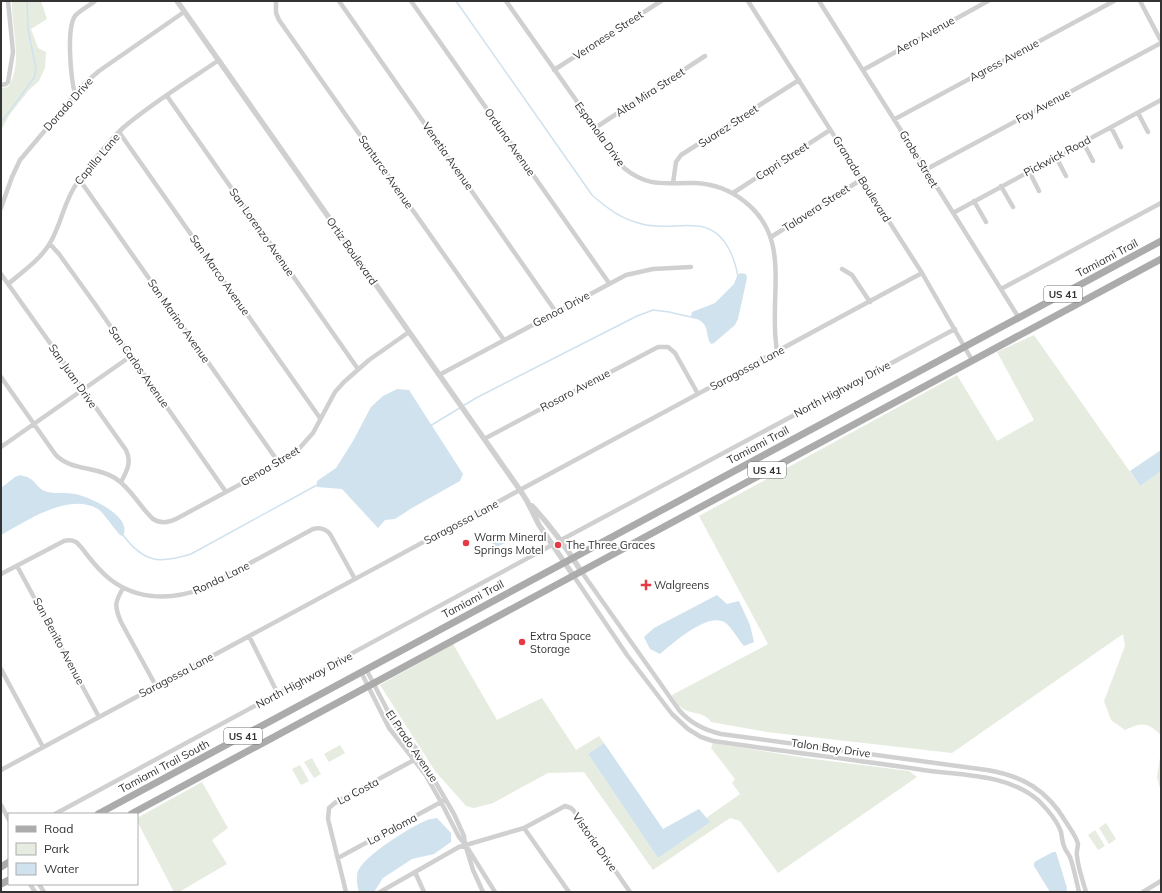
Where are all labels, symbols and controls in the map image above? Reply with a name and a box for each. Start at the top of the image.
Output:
street label: Veronese Street [570,7,646,63]
street label: Aero Avenue [893,13,957,57]
street label: Agress Avenue [967,36,1041,84]
street label: Alta Mira Street [613,64,687,120]
street label: Dorado Drive [40,74,96,134]
street label: Fay Avenue [1013,86,1073,126]
street label: Espanola Drive [572,99,628,169]
street label: Suarez Street [695,101,761,151]
street label: Orduna Avenue [481,105,539,179]
street label: Venetia Avenue [419,119,477,193]
street label: Grobe Street [896,128,942,190]
street label: Capilla Lane [71,130,123,188]
street label: Pickwick Road [1021,132,1093,180]
street label: Santurce Avenue [355,133,417,211]
street label: Granada Boulevard [830,133,894,225]
street label: Capri Street [753,139,811,183]
street label: Talavera Street [780,181,852,235]
street label: San Lorenzo Avenue [226,185,298,279]
street label: Ortiz Boulevard [324,214,380,288]
street label: San Marco Avenue [187,232,253,318]
street label: Tamiami Trail [1074,236,1140,280]
street label: San Marino Avenue [145,276,213,366]
road number: US 41 [1044,286,1082,302]
street label: Genoa Drive [530,288,592,330]
street label: San Carlos Avenue [106,324,172,410]
street label: San Juan Drive [46,341,100,411]
street label: Saragossa Lane [707,342,787,394]
street label: North Highway Drive [791,358,893,420]
street label: Rosaro Avenue [538,366,612,414]
street label: Tamiami Trail [725,423,791,467]
street label: Genoa Street [238,443,302,489]
road number: US 41 [748,462,786,478]
street label: Saragossa Lane [421,496,501,548]
place label: Warm Mineral Springs Motel [474,530,546,557]
marker: Warm Mineral Springs Motel [461,538,471,548]
place label: The Three Graces [566,538,655,552]
marker: The Three Graces [553,540,563,550]
street label: Ronda Lane [190,558,252,598]
street label: Tamiami Trail [440,577,506,621]
place label: Walgreens [654,578,709,592]
marker: Walgreens [641,580,651,590]
street label: San Benito Avenue [30,595,88,687]
place label: Extra Space Storage [530,629,591,656]
marker: Extra Space Storage [517,637,527,647]
street label: Saragossa Lane [136,649,216,701]
street label: North Highway Drive [253,649,355,711]
street label: El Prado Avenue [383,707,441,785]
road number: US 41 [224,728,262,744]
street label: Tamiami Trail South [116,736,212,796]
street label: Talon Bay Drive [790,736,872,760]
street label: La Costa [335,774,381,808]
street label: La Paloma [365,810,419,848]
street label: Vistoria Drive [570,810,620,874]
legend [8,813,138,885]
text: Road [44,821,73,836]
text: Park [44,841,70,856]
text: Water [44,861,80,876]

